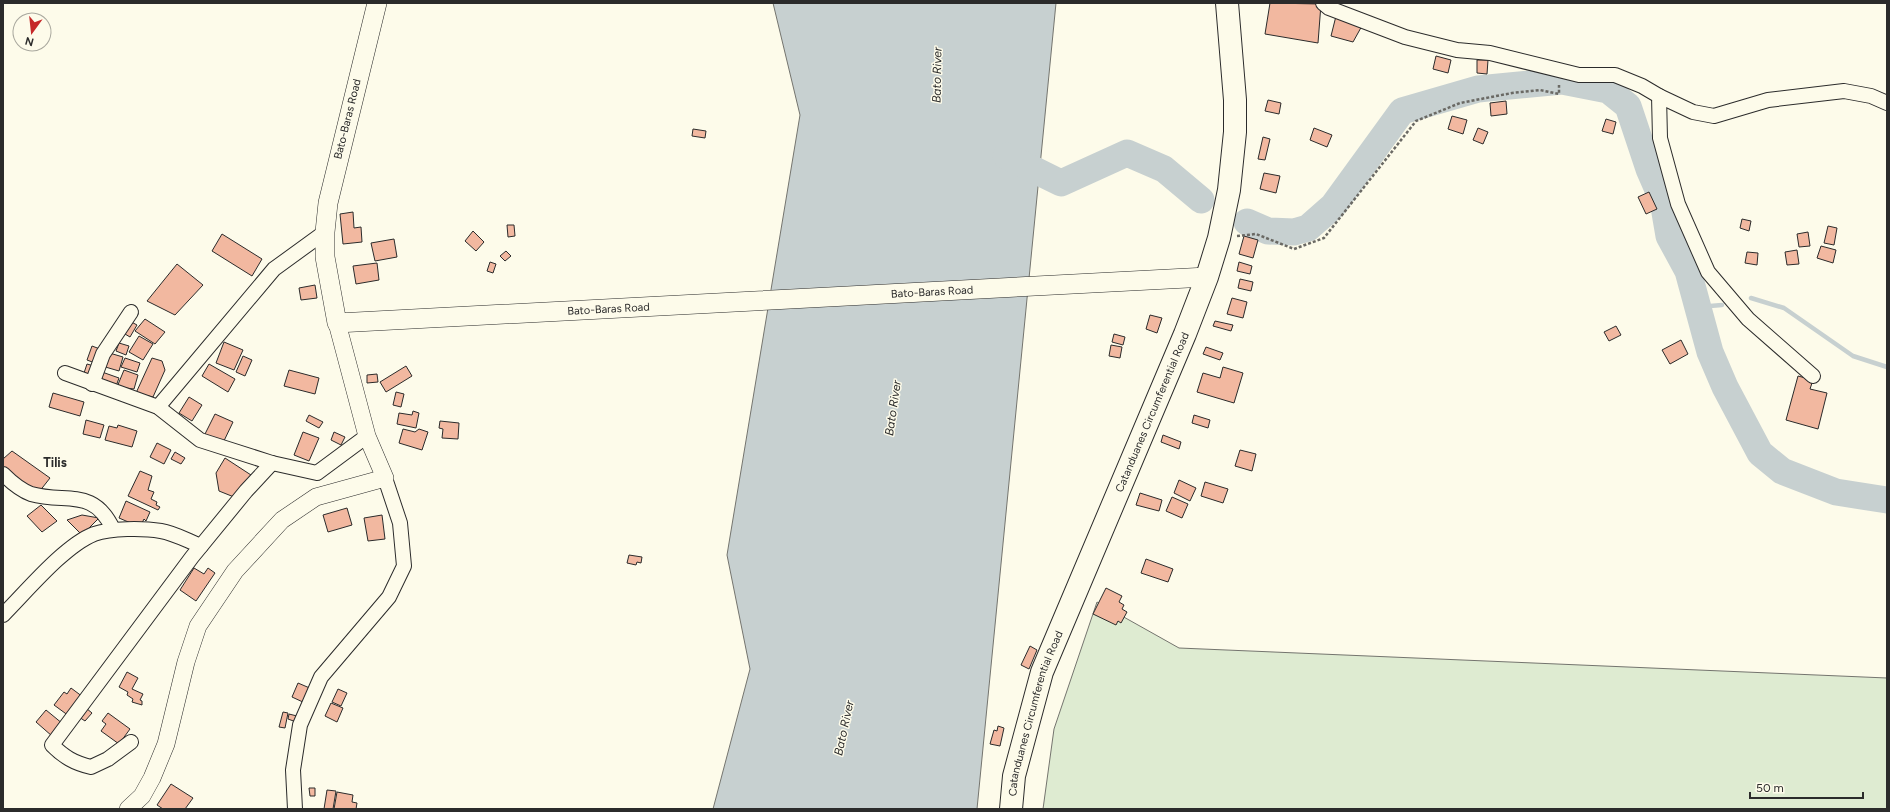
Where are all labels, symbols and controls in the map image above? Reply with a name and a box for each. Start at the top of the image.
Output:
north arrow [12,12,52,52]
text: N [24,34,35,49]
water label: Bato River [930,46,945,103]
street label: Bato-Baras Road [331,78,364,161]
street label: Bato-Baras Road [891,283,974,301]
street label: Bato-Baras Road [567,300,650,318]
street label: Catanduanes Circumferential Road [1113,331,1192,494]
water label: Bato River [882,378,904,437]
district label: Tilis [43,455,67,470]
street label: Catanduanes Circumferential Road [1006,629,1066,797]
water label: Bato River [831,698,857,757]
scale bar [1750,774,1863,800]
text: 50 m [1756,781,1784,795]

